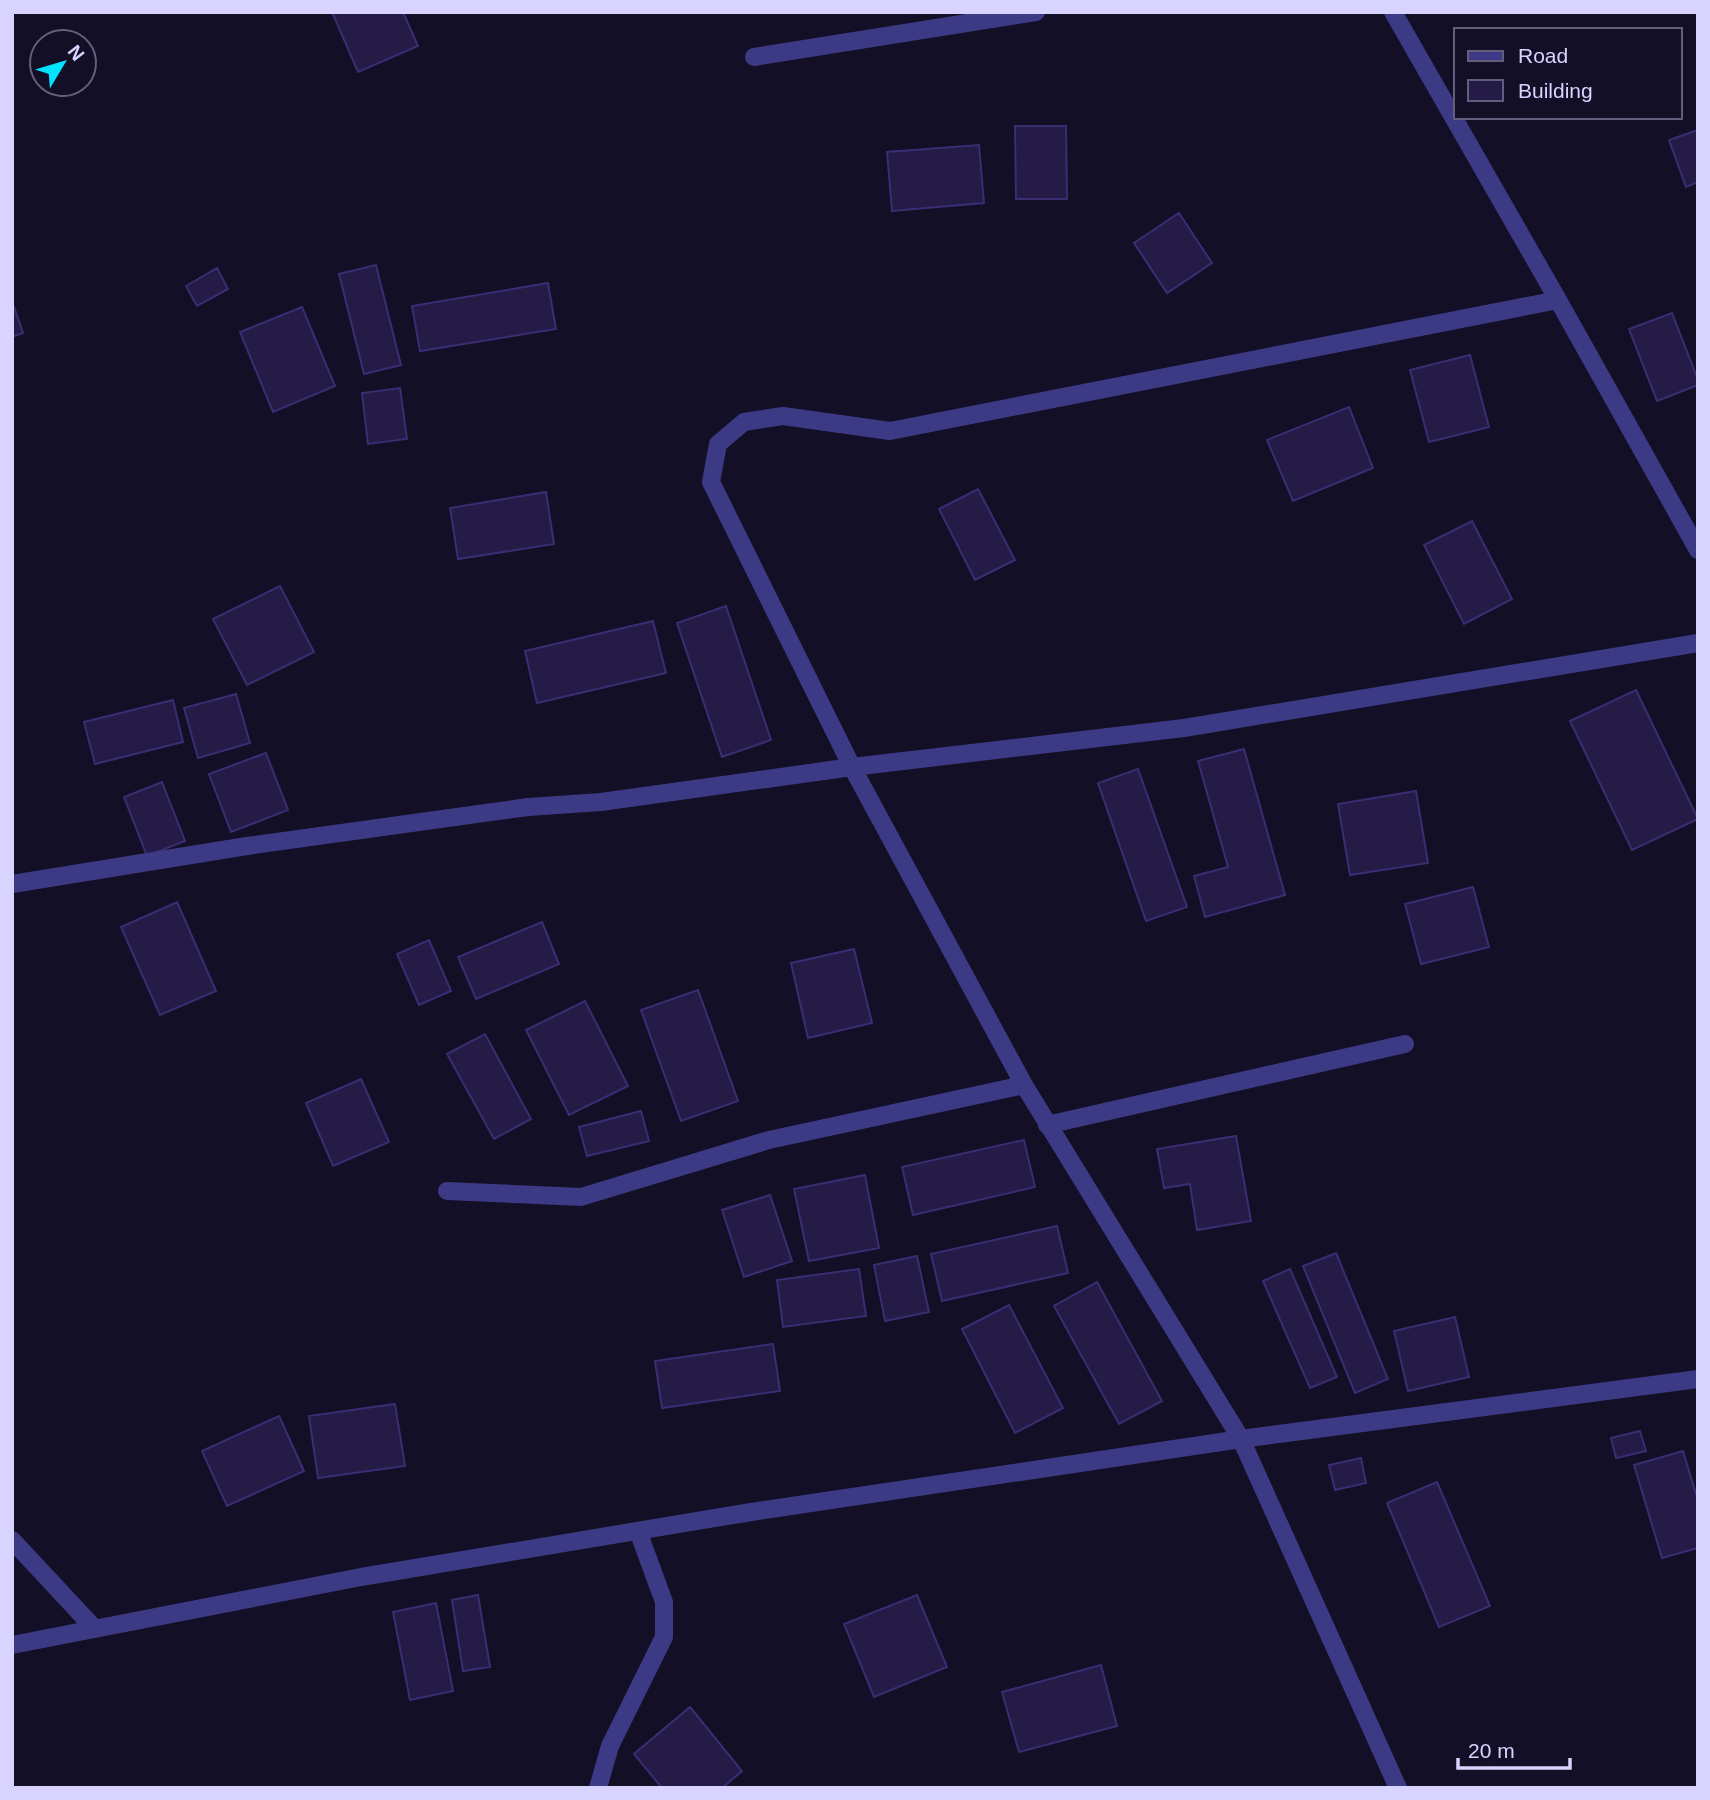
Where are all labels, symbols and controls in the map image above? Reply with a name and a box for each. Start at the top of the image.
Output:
north arrow [28,28,98,98]
legend [1454,28,1682,119]
text: N [64,41,89,65]
text: Road [1518,44,1568,67]
text: Building [1518,79,1593,102]
scale bar [1458,1727,1570,1771]
text: 20 m [1468,1739,1515,1762]

